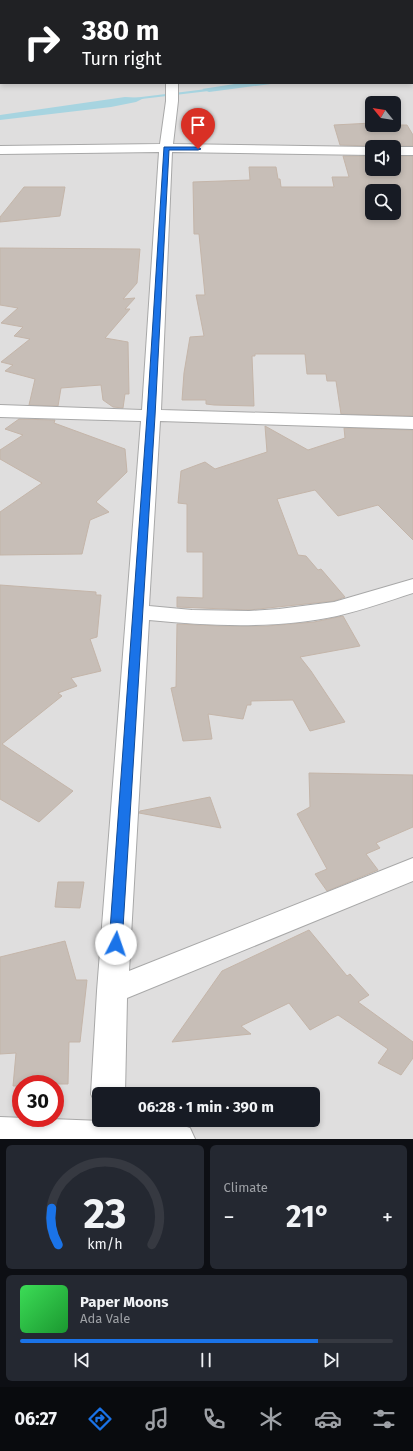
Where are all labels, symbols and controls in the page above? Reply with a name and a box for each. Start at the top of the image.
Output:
text: 380 m [82,14,160,47]
icon: right [16,16,68,68]
text: Turn right [82,48,162,70]
north arrow [365,96,401,132]
map controls [365,96,401,220]
pin [181,108,215,149]
icon: arrive [187,114,209,136]
button: sound [365,140,401,176]
button: search [365,184,401,220]
position arrow [95,923,137,965]
speed limit sign: 30 [12,1075,64,1127]
text: 06:28 · 1 min · 390 m [138,1098,274,1116]
text: Climate [224,1180,268,1195]
text: 23 [83,1189,126,1239]
text: 21° [286,1199,330,1235]
text: − [224,1204,235,1231]
text: + [382,1204,393,1231]
text: km/h [87,1236,122,1253]
text: Paper Moons [80,1293,168,1311]
text: Ada Vale [80,1311,130,1326]
icon: previous [71,1349,93,1371]
icon: pause [195,1349,217,1371]
icon: next [320,1349,342,1371]
icon: directions [86,1405,114,1433]
icon: music [143,1405,171,1433]
icon: phone [200,1405,228,1433]
icon: climate [257,1405,285,1433]
icon: car [314,1405,342,1433]
icon: filters [370,1405,398,1433]
text: 06:27 [14,1408,57,1430]

